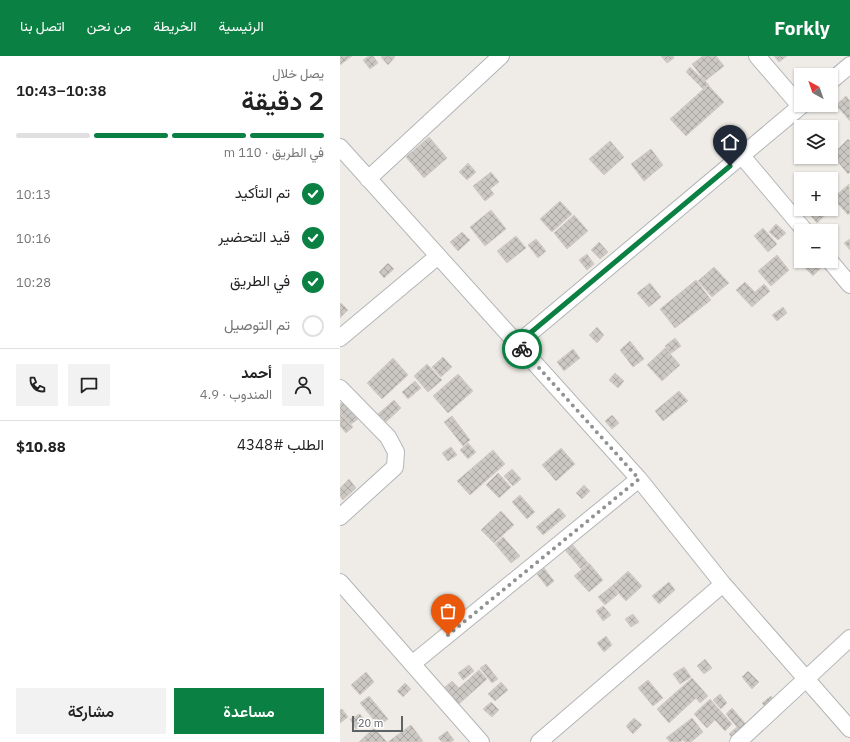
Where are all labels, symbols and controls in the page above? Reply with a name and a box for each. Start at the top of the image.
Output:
text: Forkly [774,16,830,40]
text: اتصل بنا [20,17,65,35]
text: من نحن [87,17,131,35]
text: الخريطة [153,17,197,35]
text: الرئيسية [219,17,264,35]
text: يصل خلال [272,65,324,82]
north arrow [794,68,838,112]
map controls [794,68,838,268]
text: 10:38–10:43 [16,81,106,100]
text: 2 دقيقة [241,83,324,117]
button: layers [794,120,838,164]
pin [713,125,747,166]
icon: home [719,131,741,153]
text: في الطريق · 110 m [224,144,324,161]
button: + [794,172,838,216]
text: تم التأكيد [235,183,290,202]
icon: check [302,183,324,205]
text: 10:13 [16,186,51,203]
button: − [794,224,838,268]
text: قيد التحضير [218,227,290,246]
icon: check [302,227,324,249]
text: 10:16 [16,230,51,247]
text: في الطريق [230,271,290,290]
icon: check [302,271,324,293]
text: 10:28 [16,274,51,291]
text: تم التوصيل [224,315,290,334]
courier [502,329,542,369]
icon: bike [511,338,533,360]
text: أحمد [241,363,272,382]
button: phone [16,364,58,406]
button: chat [68,364,110,406]
button: person [282,364,324,406]
text: المندوب · 4.9 [200,386,272,403]
text: الطلب #4348 [237,435,324,454]
text: $10.88 [16,437,66,456]
pin [431,594,465,635]
icon: bag [437,600,459,622]
button: مشاركة [16,688,166,734]
button: مساعدة [174,688,324,734]
scale bar [352,714,403,733]
text: 20 m [358,716,383,730]

